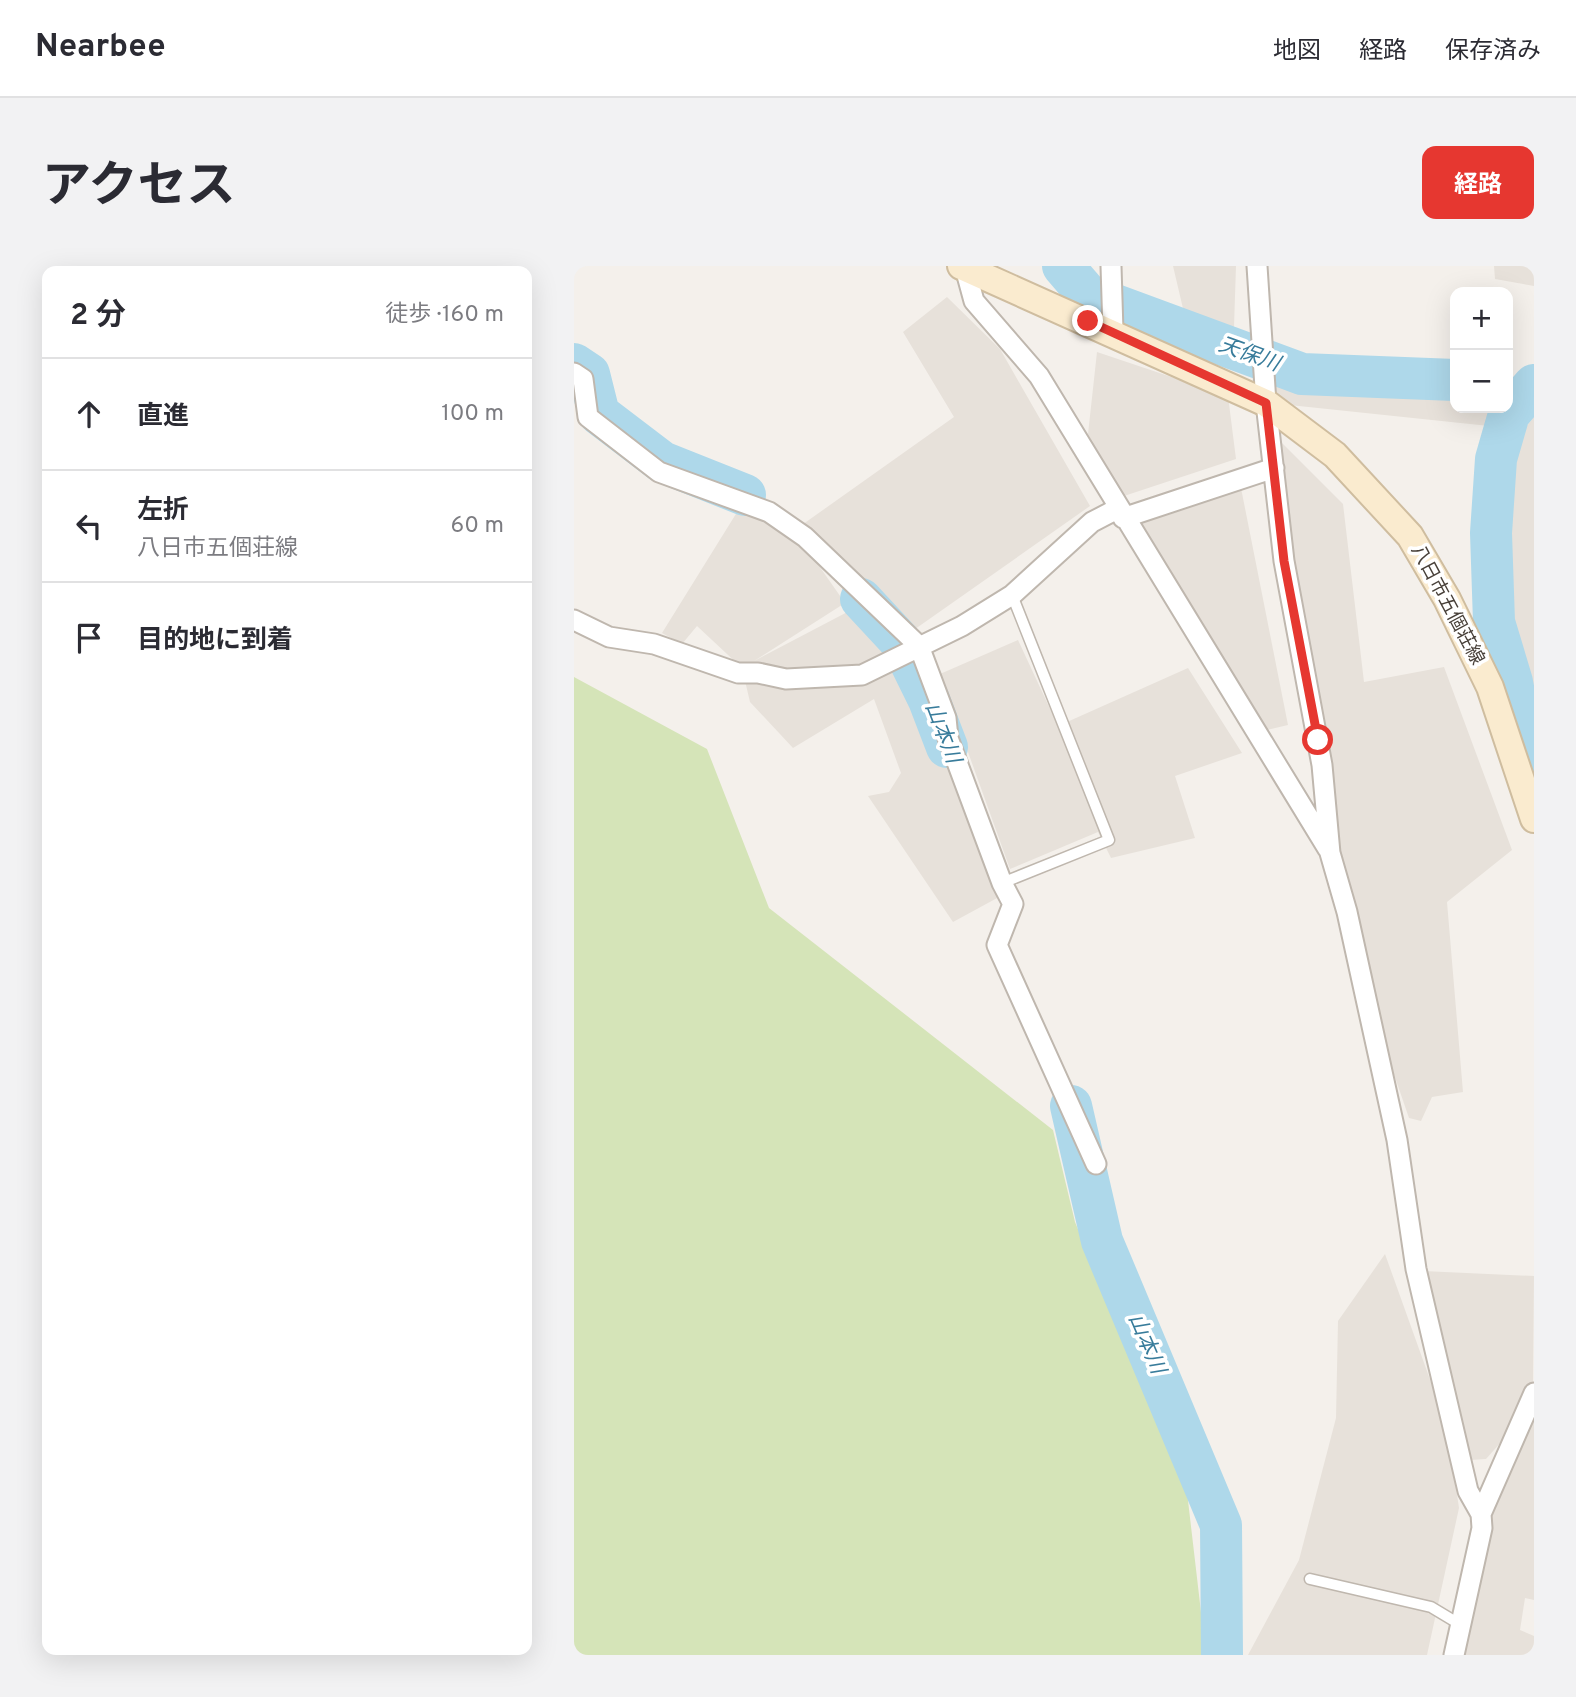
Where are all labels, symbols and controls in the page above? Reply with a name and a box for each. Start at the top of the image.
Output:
text: Nearbee [35,27,166,69]
text: 地図 [1273,37,1321,67]
text: 経路 [1359,37,1407,67]
text: 保存済み [1445,37,1541,67]
button: 経路 [1422,146,1534,219]
text: アクセス [42,158,236,220]
map controls [1450,287,1513,413]
button: + [1450,287,1513,350]
text: 2 分 [70,298,126,335]
text: 徒歩 · 160 m [385,301,504,330]
route end [1072,305,1103,336]
water label: 天保川 [1215,332,1285,379]
button: − [1450,350,1513,413]
icon: ahead [70,395,108,433]
text: 100 m [441,400,504,429]
text: 直進 [137,401,189,434]
text: 左折 [137,495,189,528]
icon: left [70,507,108,545]
text: 60 m [451,512,504,541]
text: 八日市五個荘線 [137,535,298,564]
street label: 八日市五個荘線 [1405,541,1489,669]
icon: arrive [70,619,108,657]
text: 目的地に到着 [137,625,293,658]
water label: 山本川 [918,699,967,769]
route start [1302,724,1333,755]
water label: 山本川 [1121,1310,1172,1380]

